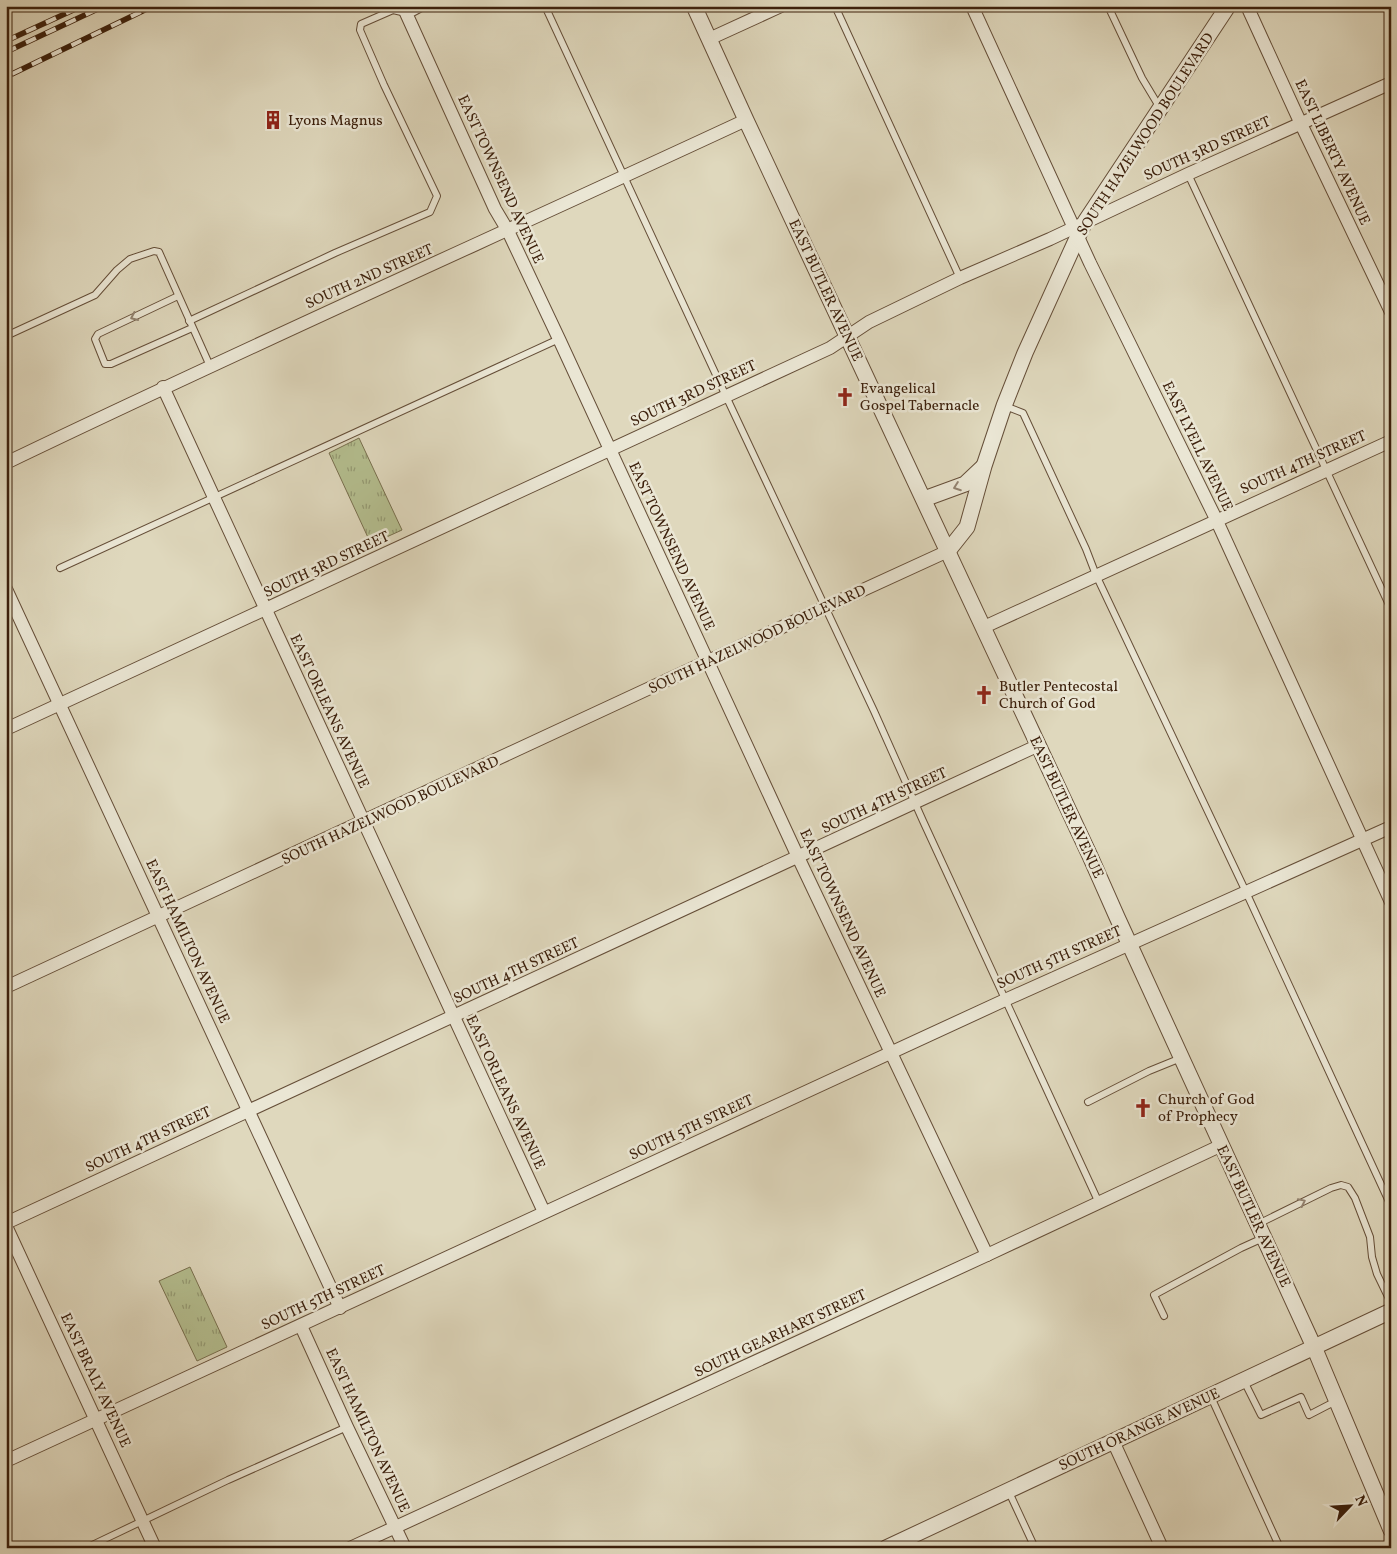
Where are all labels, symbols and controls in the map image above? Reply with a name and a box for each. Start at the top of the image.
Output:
street label: SOUTH HAZELWOOD BOULEVARD [1073,29,1220,240]
street label: EAST LIBERTY AVENUE [1289,76,1375,229]
street label: EAST TOWNSEND AVENUE [451,92,548,267]
building icon: Lyons Magnus [262,109,284,131]
place label: Lyons Magnus [288,111,383,132]
street label: SOUTH 3RD STREET [1141,112,1275,187]
street label: EAST BUTLER AVENUE [782,216,867,365]
street label: SOUTH 2ND STREET [302,240,437,315]
one-way arrow [130,311,139,321]
street label: SOUTH 3RD STREET [627,356,760,433]
street label: EAST LYELL AVENUE [1156,378,1237,515]
place label: Evangelical Gospel Tabernacle [860,379,979,417]
church icon: Evangelical Gospel Tabernacle [834,386,856,408]
street label: SOUTH 4TH STREET [1237,426,1370,501]
street label: EAST TOWNSEND AVENUE [622,459,719,634]
one-way arrow [953,481,961,491]
street label: SOUTH 3RD STREET [260,527,393,604]
street label: SOUTH HAZELWOOD BOULEVARD [645,580,870,700]
street label: EAST ORLEANS AVENUE [284,631,374,792]
place label: Butler Pentecostal Church of God [999,677,1118,715]
church icon: Butler Pentecostal Church of God [973,684,995,706]
street label: EAST BUTLER AVENUE [1023,733,1108,882]
street label: SOUTH HAZELWOOD BOULEVARD [278,751,503,871]
street label: SOUTH 4TH STREET [818,763,951,840]
street label: EAST TOWNSEND AVENUE [793,826,890,1001]
street label: EAST HAMILTON AVENUE [139,856,234,1027]
street label: SOUTH 5TH STREET [994,921,1126,995]
street label: SOUTH 4TH STREET [450,933,583,1010]
street label: EAST ORLEANS AVENUE [460,1012,550,1173]
street label: SOUTH 5TH STREET [626,1090,757,1166]
place label: Church of God of Prophecy [1158,1090,1255,1128]
church icon: Church of God of Prophecy [1132,1097,1154,1119]
street label: SOUTH 4TH STREET [82,1102,215,1179]
street label: EAST BUTLER AVENUE [1210,1142,1295,1291]
one-way arrow [1297,1198,1306,1208]
street label: SOUTH 5TH STREET [258,1260,389,1336]
street label: SOUTH GEARHART STREET [691,1285,870,1384]
street label: EAST BRALY AVENUE [54,1310,135,1451]
street label: EAST HAMILTON AVENUE [319,1345,414,1516]
street label: SOUTH ORANGE AVENUE [1056,1384,1224,1477]
north arrow [1324,1482,1374,1532]
text: N [1350,1493,1371,1510]

